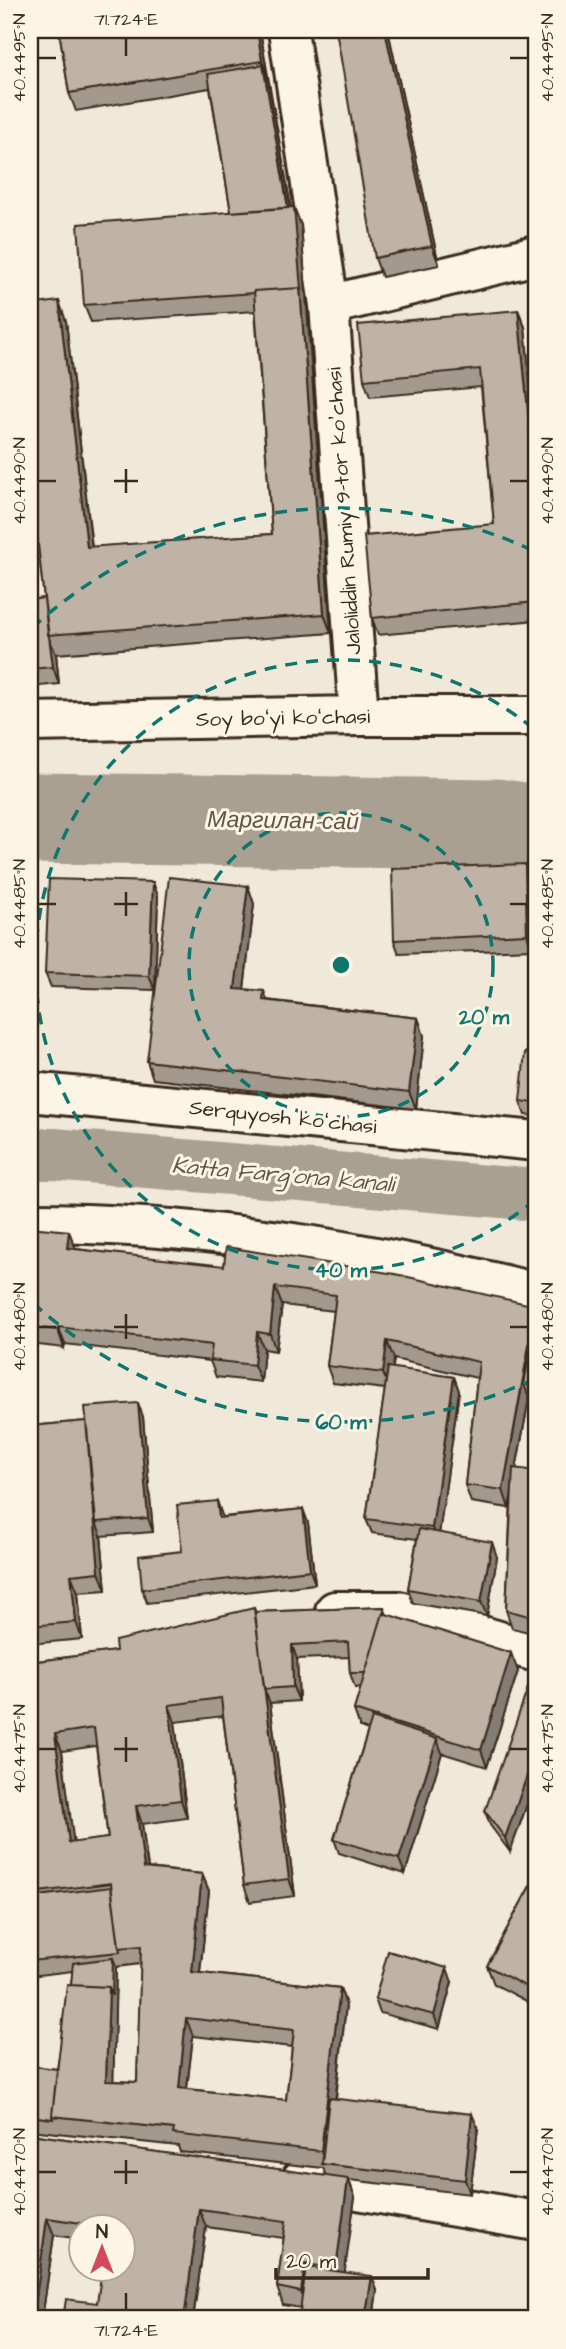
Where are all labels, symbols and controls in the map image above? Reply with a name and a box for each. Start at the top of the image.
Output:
text: 71.724°E [94,7,158,32]
text: 40.4495°N [7,14,32,102]
text: 40.4495°N [535,14,560,102]
street label: Jaloliddin Rumiy 9-tor koʼchasi [319,366,371,656]
text: 40.4490°N [7,437,32,525]
text: 40.4490°N [535,437,560,525]
street label: Soy boʻyi koʻchasi [196,702,370,736]
water label: Маргилан-сай [207,804,359,838]
text: 40.4485°N [7,859,32,949]
text: 40.4485°N [535,859,560,949]
centre of rings [329,953,353,977]
text: 20 m [458,1003,510,1032]
street label: Serquyosh koʻchasi [188,1093,378,1143]
water label: Katta Farg'ona kanali [171,1149,398,1202]
text: 40 m [315,1256,368,1285]
text: 40.4480°N [7,1283,32,1371]
text: 40.4480°N [535,1283,560,1371]
text: 60 m [315,1408,367,1437]
text: 40.4475°N [7,1704,32,1794]
text: 40.4475°N [535,1704,560,1794]
text: 40.4470°N [7,2128,32,2216]
text: 40.4470°N [535,2128,560,2216]
north arrow [66,2212,136,2282]
text: N [96,2219,108,2246]
scale bar [276,2237,428,2281]
text: 20 m [286,2247,337,2276]
text: 71.724°E [94,2318,158,2343]

